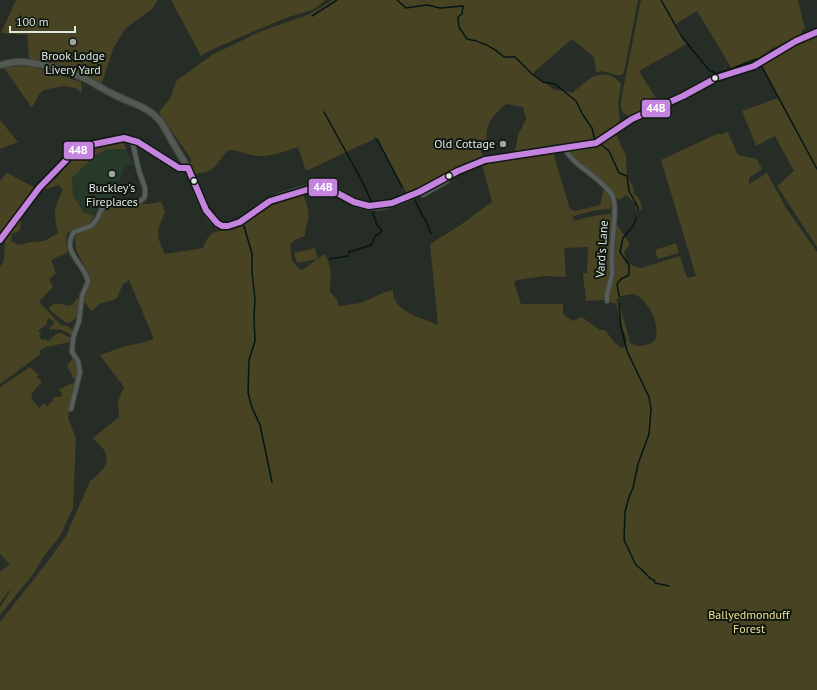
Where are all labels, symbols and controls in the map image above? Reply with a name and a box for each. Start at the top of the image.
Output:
scale bar [10,8,75,34]
text: 100 m [16,14,49,29]
marker: Brook Lodge Livery Yard [68,37,78,47]
place label: Brook Lodge Livery Yard [41,48,105,77]
unlabelled marker [710,73,720,83]
line badge: 44B [641,99,671,118]
text: 44B [647,101,666,115]
place label: Old Cottage [434,136,495,151]
marker: Old Cottage [498,139,508,149]
line badge: 44B [63,141,94,160]
text: 44B [69,143,88,157]
marker: Buckley's Fireplaces [107,169,117,179]
unlabelled marker [444,171,454,181]
unlabelled marker [189,176,199,186]
line badge: 44B [308,178,338,197]
place label: Buckley's Fireplaces [86,180,138,209]
text: 44B [314,180,333,194]
street label: Vard's Lane [592,220,611,279]
park label: Ballyedmonduff Forest [708,607,791,636]

